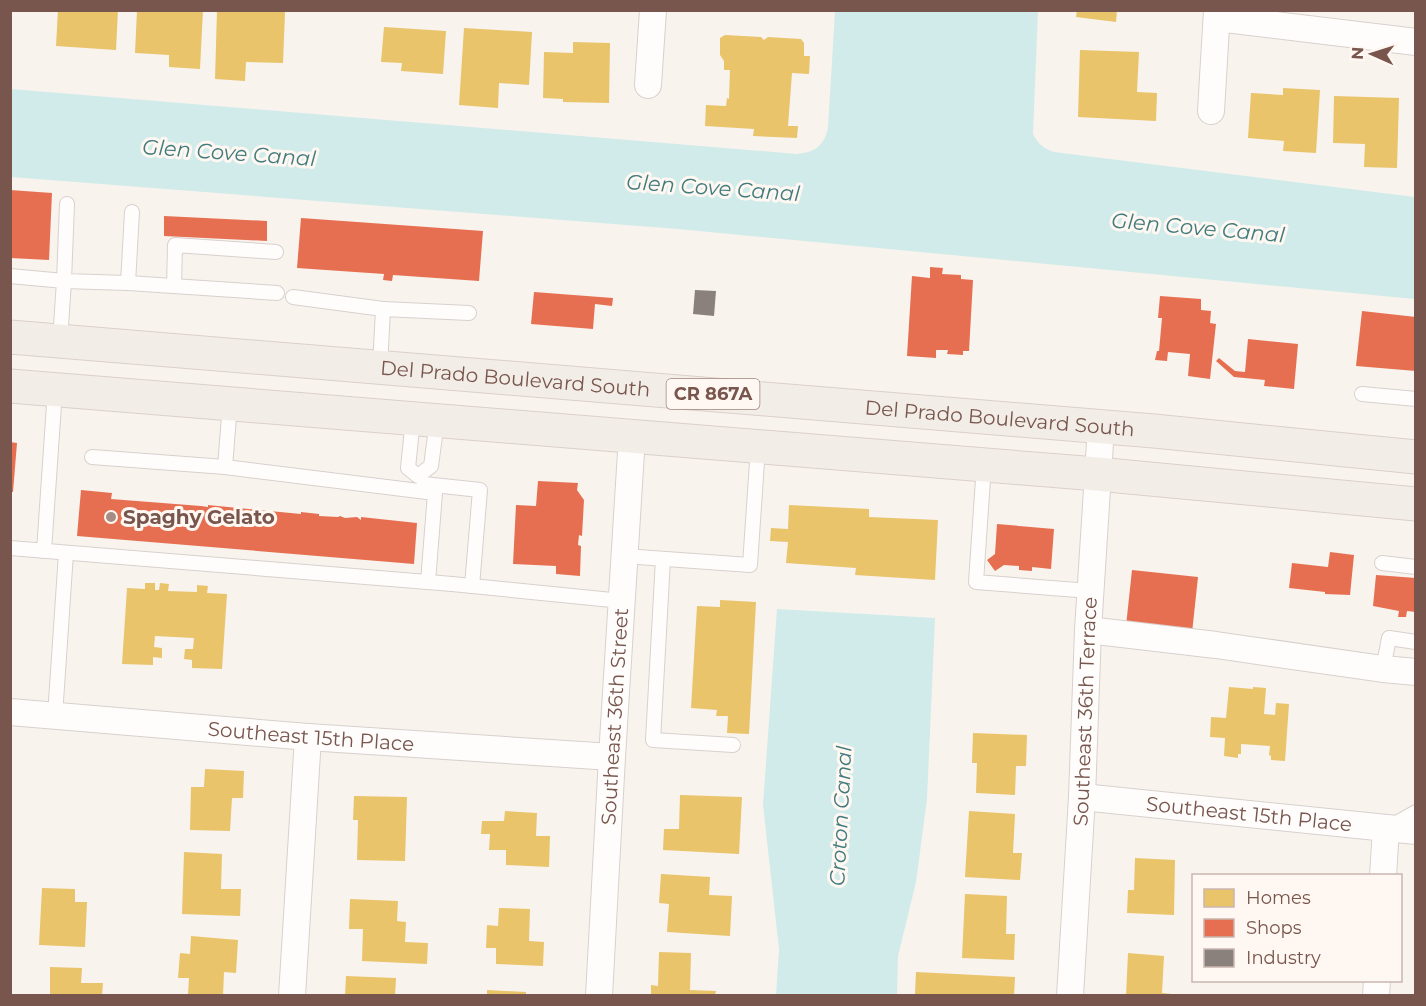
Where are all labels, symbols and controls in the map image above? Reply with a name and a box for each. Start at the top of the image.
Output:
north arrow [1342,24,1402,84]
text: N [1348,46,1367,60]
water label: Glen Cove Canal [141,134,317,171]
water label: Glen Cove Canal [625,169,801,206]
water label: Glen Cove Canal [1110,207,1286,248]
street label: Del Prado Boulevard South [379,355,651,402]
road number: CR 867A [666,379,760,409]
street label: Del Prado Boulevard South [864,395,1136,441]
place label: Spaghy Gelato [123,505,275,529]
marker: Spaghy Gelato [104,510,118,524]
street label: Southeast 36th Terrace [1068,596,1102,827]
street label: Southeast 36th Street [596,607,633,826]
street label: Southeast 15th Place [207,717,415,756]
water label: Croton Canal [824,745,857,887]
street label: Southeast 15th Place [1145,792,1353,836]
legend [1192,874,1402,982]
text: Homes [1246,887,1311,909]
text: Shops [1246,917,1302,939]
text: Industry [1246,947,1321,969]

